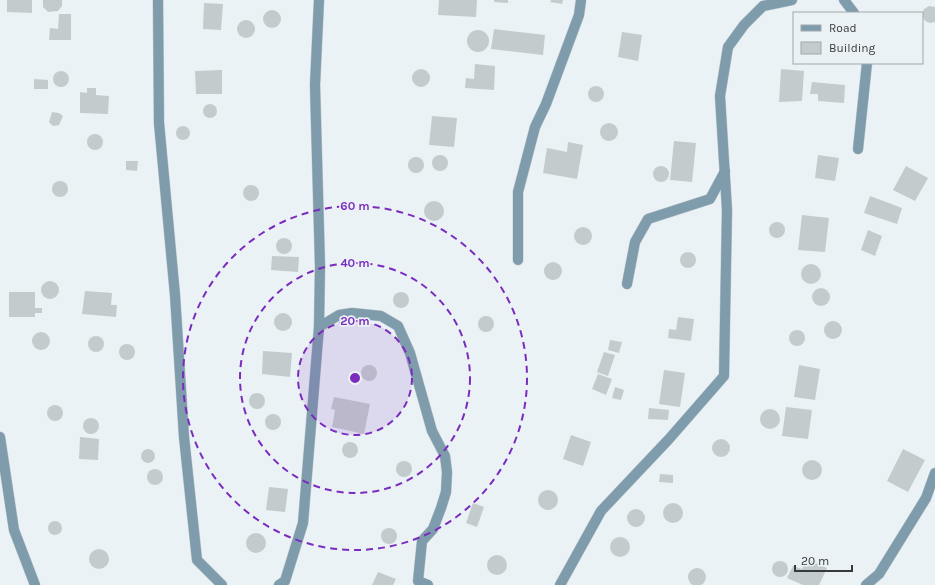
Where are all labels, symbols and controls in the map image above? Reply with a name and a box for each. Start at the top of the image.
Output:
legend [793,12,923,64]
text: Road [829,21,857,35]
text: Building [829,41,876,55]
text: 60 m [340,199,370,213]
text: 40 m [340,256,370,270]
text: 20 m [340,314,370,328]
centre of rings [348,371,362,385]
scale bar [795,547,852,573]
text: 20 m [801,554,829,568]

